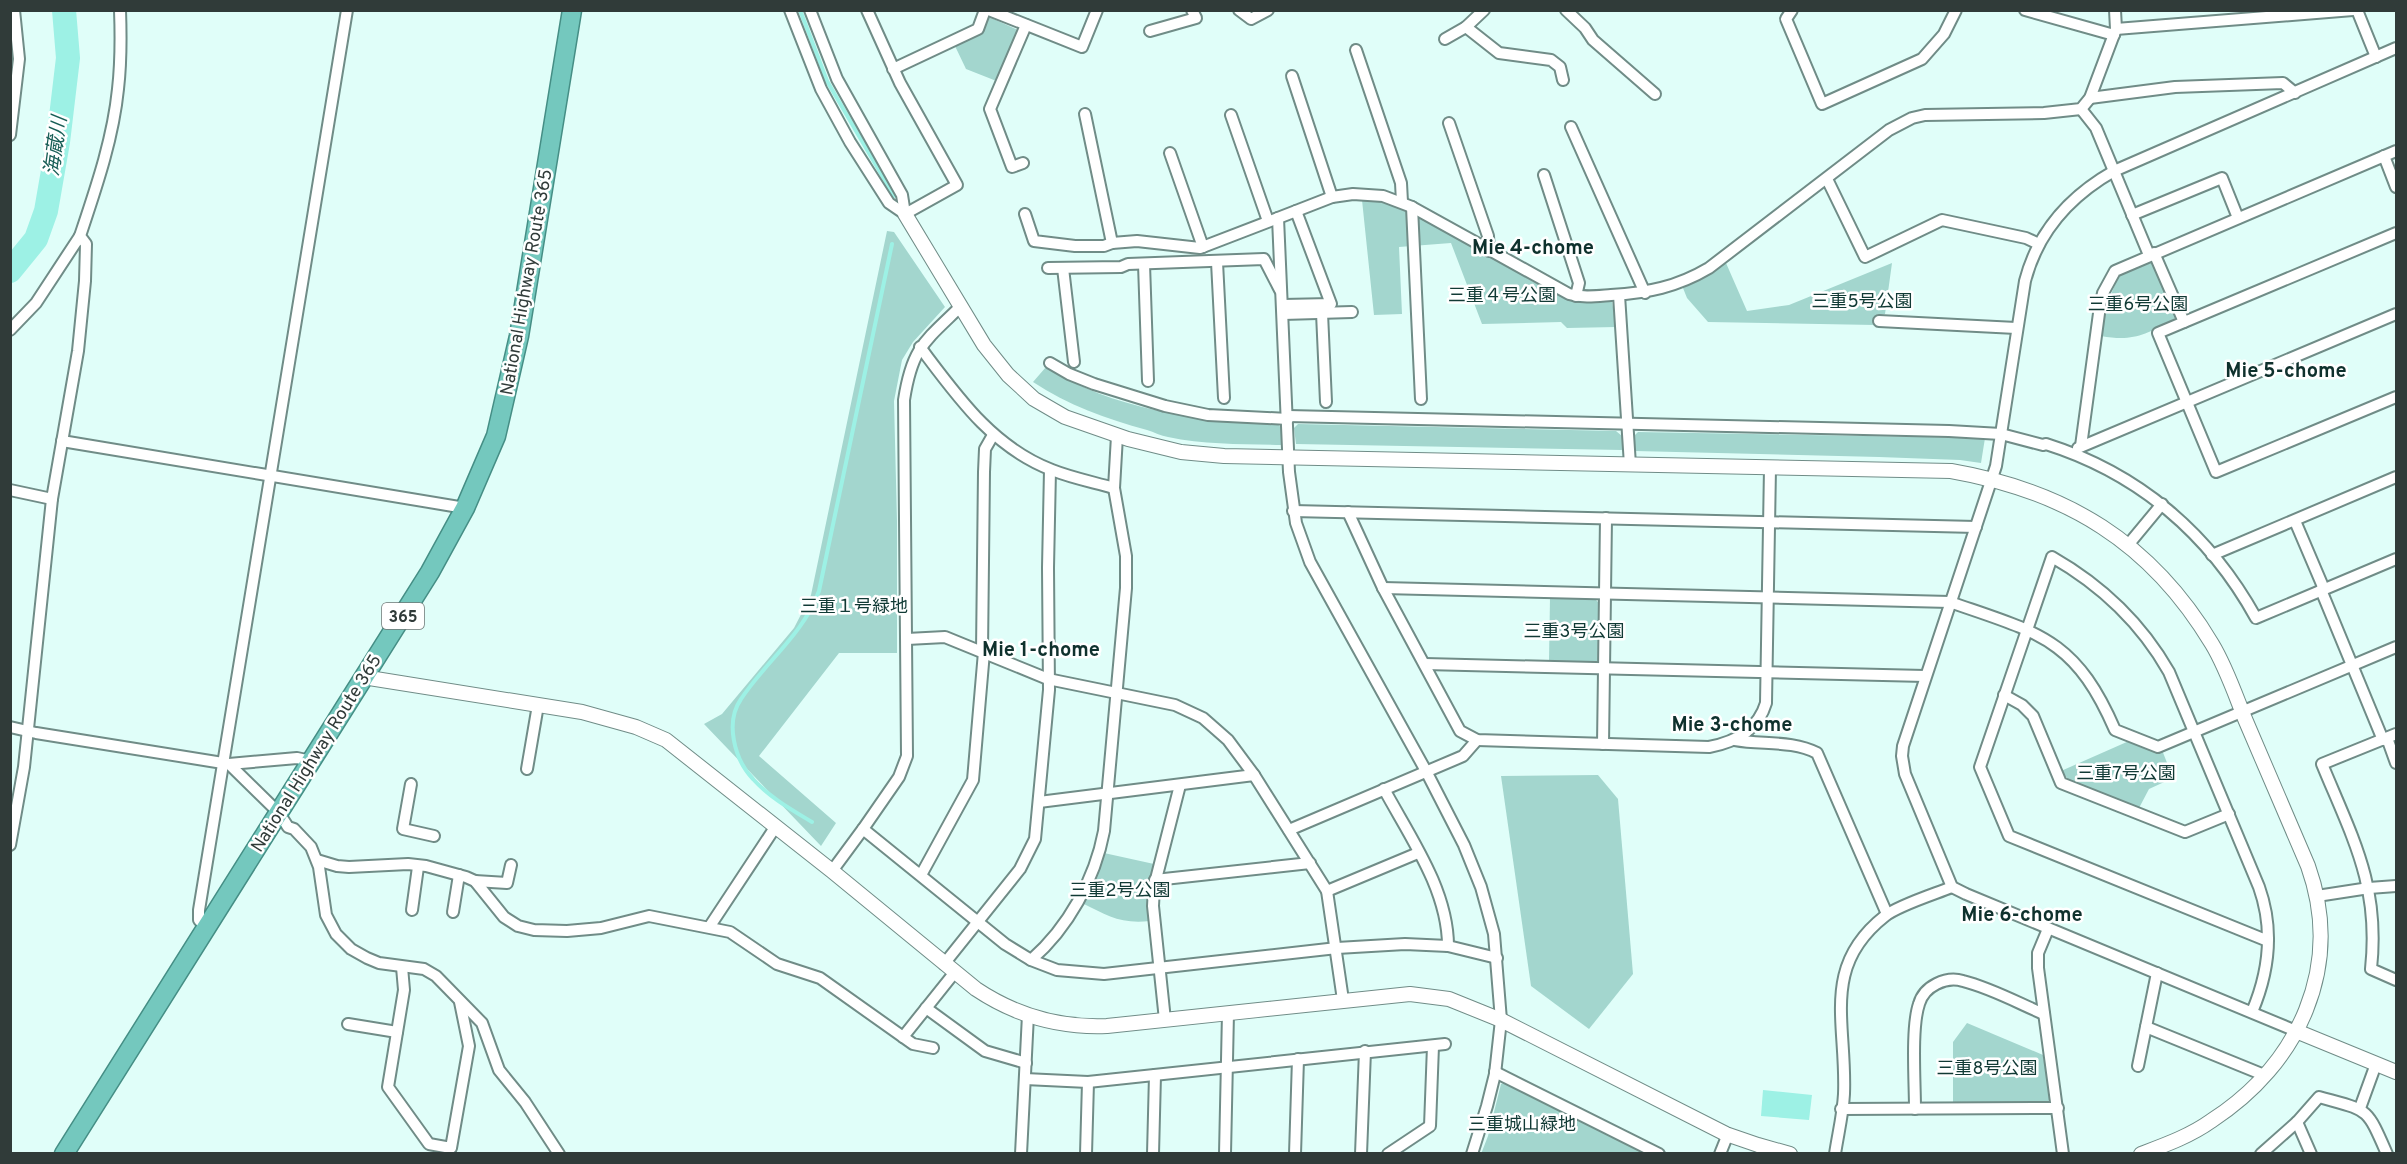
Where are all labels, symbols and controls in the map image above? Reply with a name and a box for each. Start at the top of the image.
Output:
water label: 海蔵川 [40,113,74,178]
street label: National Highway Route 365 [496,167,559,397]
district label: Mie 4-chome [1472,236,1594,262]
park label: 三重４号公園 [1448,285,1556,308]
park label: 三重5号公園 [1811,291,1913,314]
park label: 三重6号公園 [2088,294,2188,317]
district label: Mie 5-chome [2225,359,2347,385]
park label: 三重１号緑地 [800,596,908,619]
road number: 365 [382,603,424,629]
park label: 三重3号公園 [1524,621,1624,644]
district label: Mie 1-chome [982,638,1100,664]
street label: National Highway Route 365 [247,651,388,857]
district label: Mie 3-chome [1672,713,1792,739]
park label: 三重7号公園 [2076,763,2176,786]
park label: 三重2号公園 [1069,880,1171,903]
district label: Mie 6-chome [1961,903,2083,929]
park label: 三重8号公園 [1937,1058,2038,1081]
park label: 三重城山緑地 [1468,1114,1576,1137]

